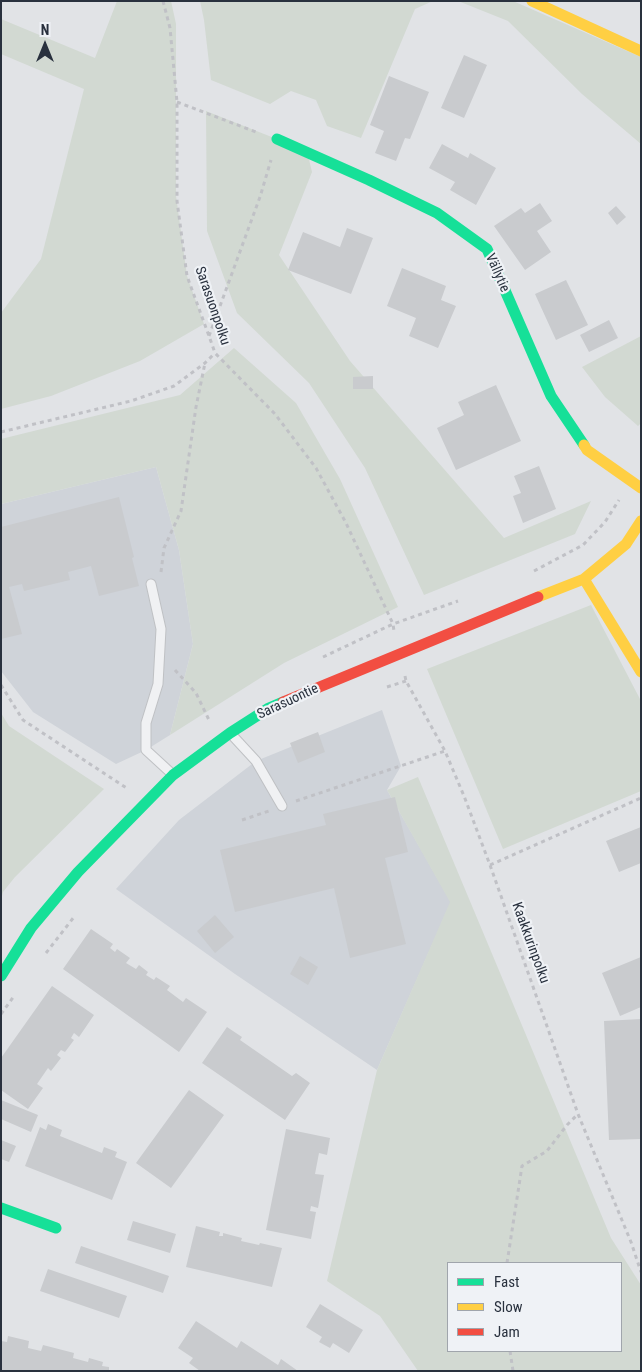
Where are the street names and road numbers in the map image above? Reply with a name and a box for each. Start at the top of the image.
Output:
street label: Vällytie [481,251,513,295]
street label: Sarasuonpolku [191,265,233,347]
street label: Sarasuontie [255,681,321,723]
street label: Kaakkurinpolku [508,900,552,986]

